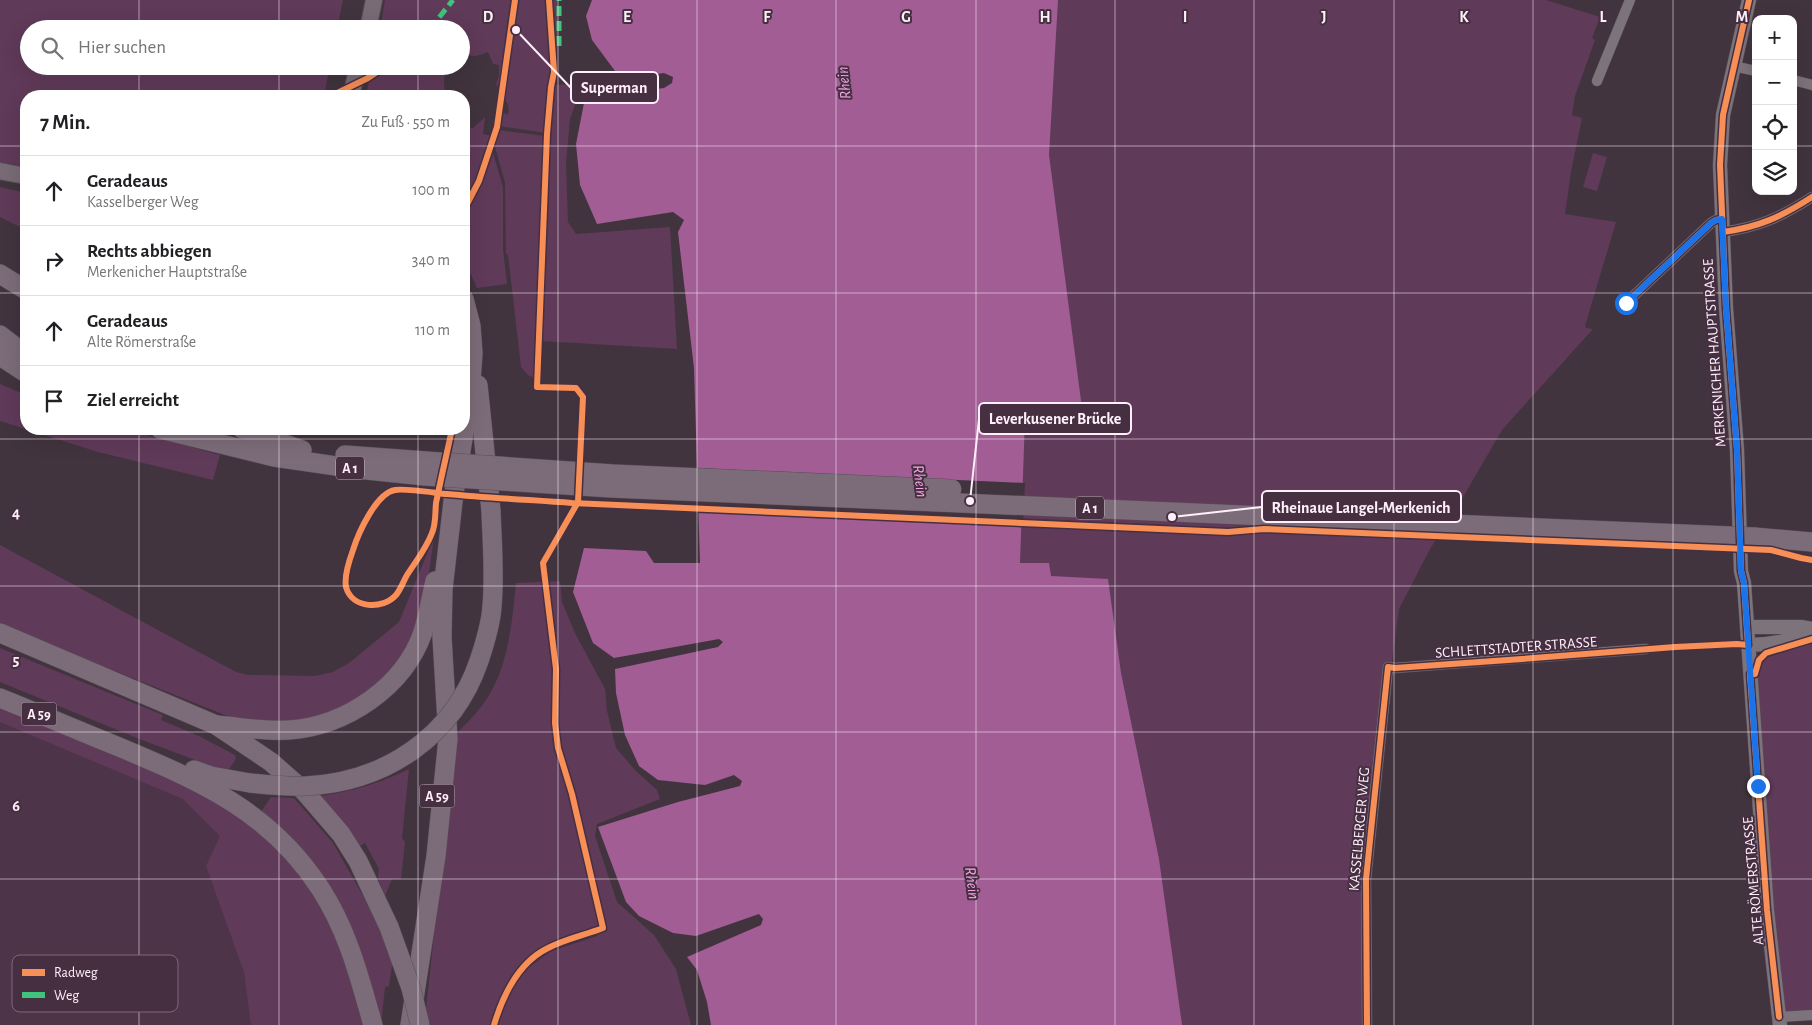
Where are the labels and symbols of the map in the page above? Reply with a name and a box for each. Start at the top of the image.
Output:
text: D [483,9,494,25]
text: E [623,9,631,25]
text: F [763,9,771,25]
text: G [901,9,911,25]
text: H [1039,9,1051,25]
text: I [1183,9,1187,25]
text: J [1321,9,1327,25]
text: K [1459,9,1469,25]
text: L [1600,9,1607,25]
text: M [1736,9,1748,25]
water label: Rhein [834,66,854,100]
callout: Superman [571,72,658,103]
text: Superman [581,80,647,96]
street label: MERKENICHER HAUPTSTRASSE [1700,258,1729,447]
route start [1615,292,1638,315]
callout: Leverkusener Brücke [979,403,1131,434]
text: Leverkusener Brücke [989,411,1122,427]
road number: A 1 [336,456,364,479]
water label: Rhein [910,464,930,498]
callout: Rheinaue Langel-Merkenich [1262,491,1461,522]
road number: A 1 [1076,496,1104,520]
text: Rheinaue Langel-Merkenich [1271,500,1451,516]
text: 4 [12,505,20,521]
street label: SCHLETTSTADTER STRASSE [1435,634,1597,661]
text: 5 [13,652,20,668]
road number: A 59 [22,702,56,726]
street label: KASSELBERGER WEG [1347,766,1372,892]
route end [1747,775,1770,798]
road number: A 59 [420,784,454,808]
text: 6 [12,798,20,814]
street label: ALTE RÖMERSTRASSE [1738,816,1767,946]
water label: Rhein [962,866,982,900]
legend [12,955,178,1012]
text: Radweg [54,966,98,980]
text: Weg [54,989,79,1003]

